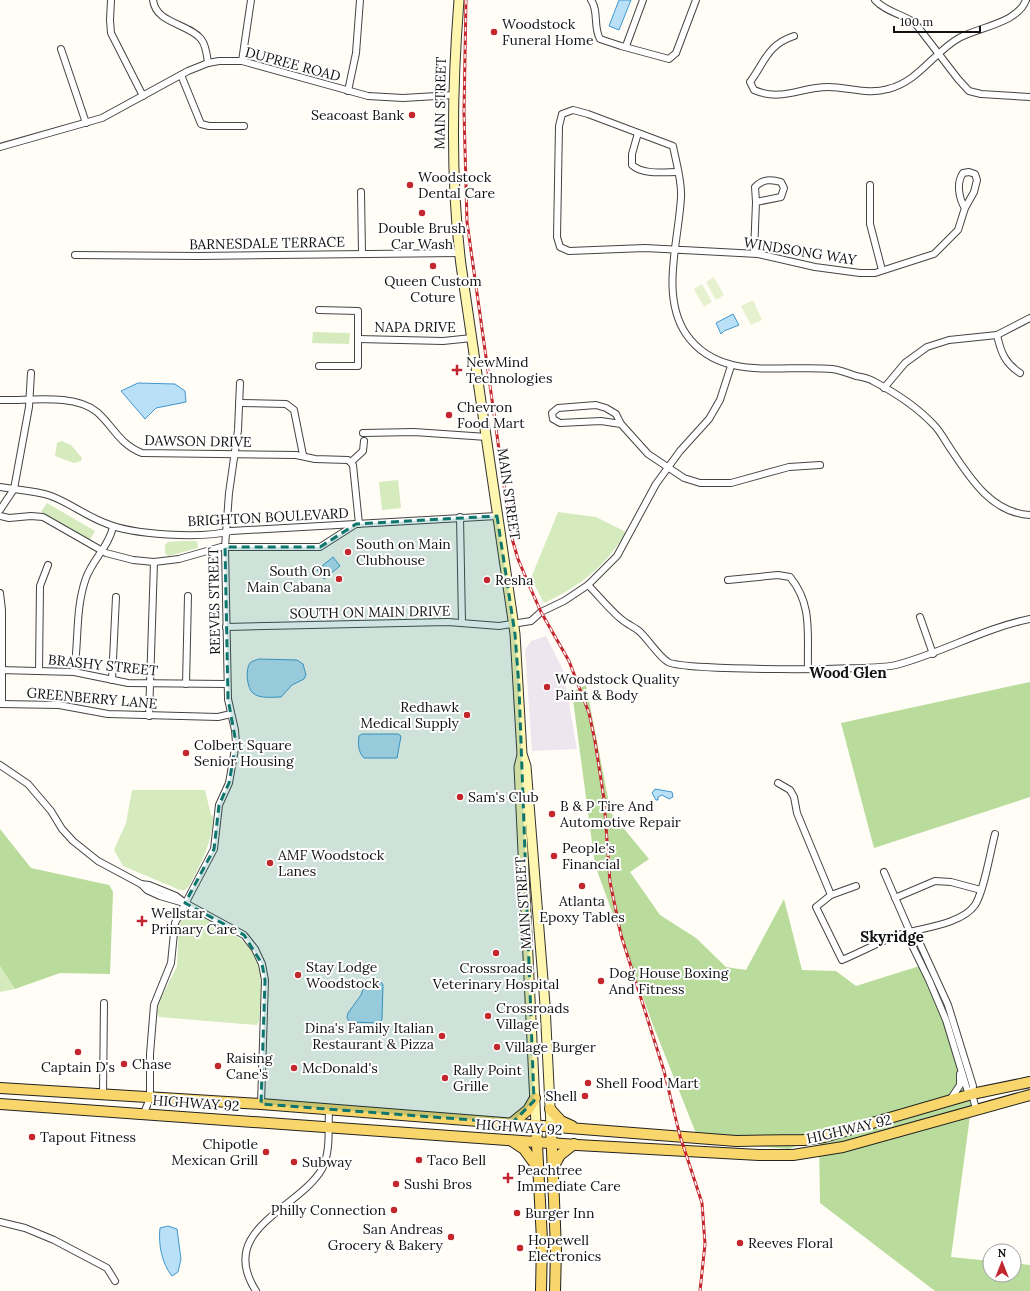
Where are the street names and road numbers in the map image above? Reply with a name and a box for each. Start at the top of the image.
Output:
street label: DUPREE ROAD [243,43,343,85]
street label: MAIN STREET [430,56,450,150]
street label: BARNESDALE TERRACE [189,233,345,253]
street label: WINDSONG WAY [742,233,859,269]
street label: NAPA DRIVE [374,318,456,336]
street label: DAWSON DRIVE [144,431,252,451]
street label: MAIN STREET [494,447,524,541]
street label: BRIGHTON BOULEVARD [187,504,349,530]
street label: REEVES STREET [204,547,224,655]
street label: SOUTH ON MAIN DRIVE [290,602,451,622]
street label: BRASHY STREET [47,650,159,680]
street label: GREENBERRY LANE [26,683,158,713]
street label: MAIN STREET [511,856,535,950]
street label: HIGHWAY 92 [152,1091,240,1115]
street label: HIGHWAY 92 [805,1110,893,1148]
street label: HIGHWAY 92 [475,1115,563,1139]

